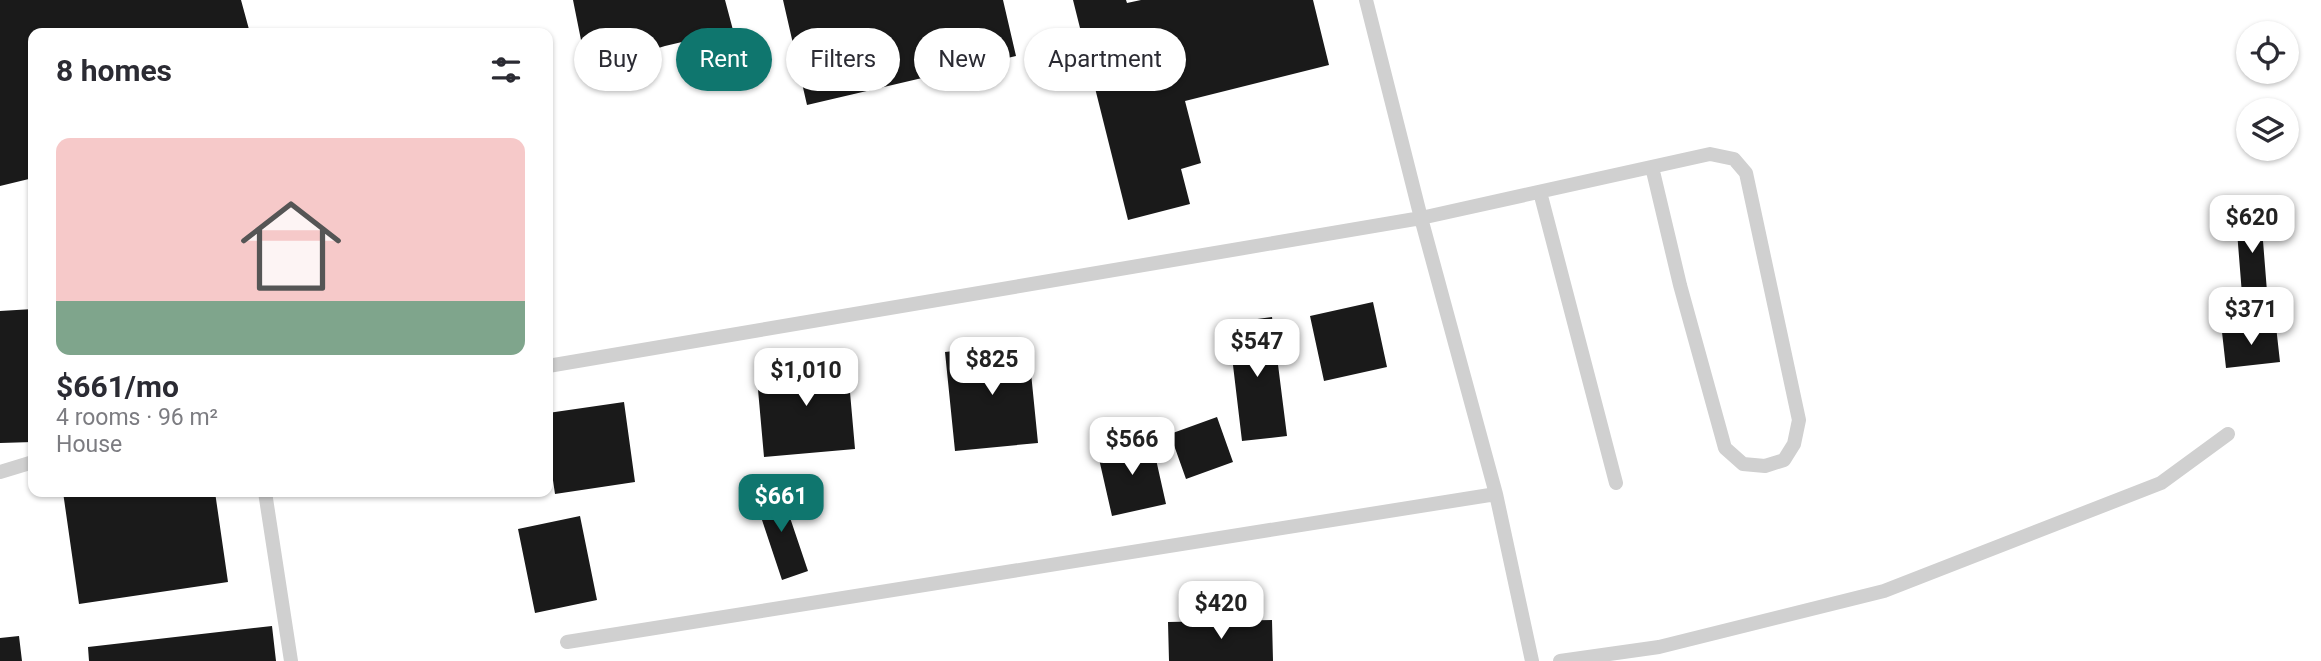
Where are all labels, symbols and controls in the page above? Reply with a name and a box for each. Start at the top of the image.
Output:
map controls [2236,21,2299,161]
button: locate [2236,21,2299,84]
chip: Buy [574,28,662,91]
chip: Rent [676,28,772,91]
chip: Filters [786,28,900,91]
chip: New [914,28,1010,91]
chip: Apartment [1024,28,1186,91]
icon: filters [487,51,525,89]
text: 8 homes [56,53,172,88]
button: layers [2236,98,2299,161]
icon: home [228,183,354,309]
pin: $620 [2211,196,2293,255]
text: $620 [2226,204,2278,231]
pin: $371 [2210,288,2292,347]
text: $371 [2225,296,2277,323]
pin: $547 [1216,320,1298,379]
text: $547 [1231,328,1283,355]
pin: $825 [951,338,1033,397]
text: $825 [966,346,1018,373]
pin: $1,010 [749,348,863,408]
text: $1,010 [770,357,842,384]
text: $661/mo [56,369,179,404]
text: 4 rooms · 96 m² [56,404,218,431]
pin: $566 [1091,418,1173,477]
text: $566 [1106,426,1158,453]
text: House [56,431,122,458]
pin: $661 [740,475,822,534]
text: $661 [755,483,807,510]
pin: $420 [1180,582,1262,641]
text: $420 [1195,590,1247,617]

